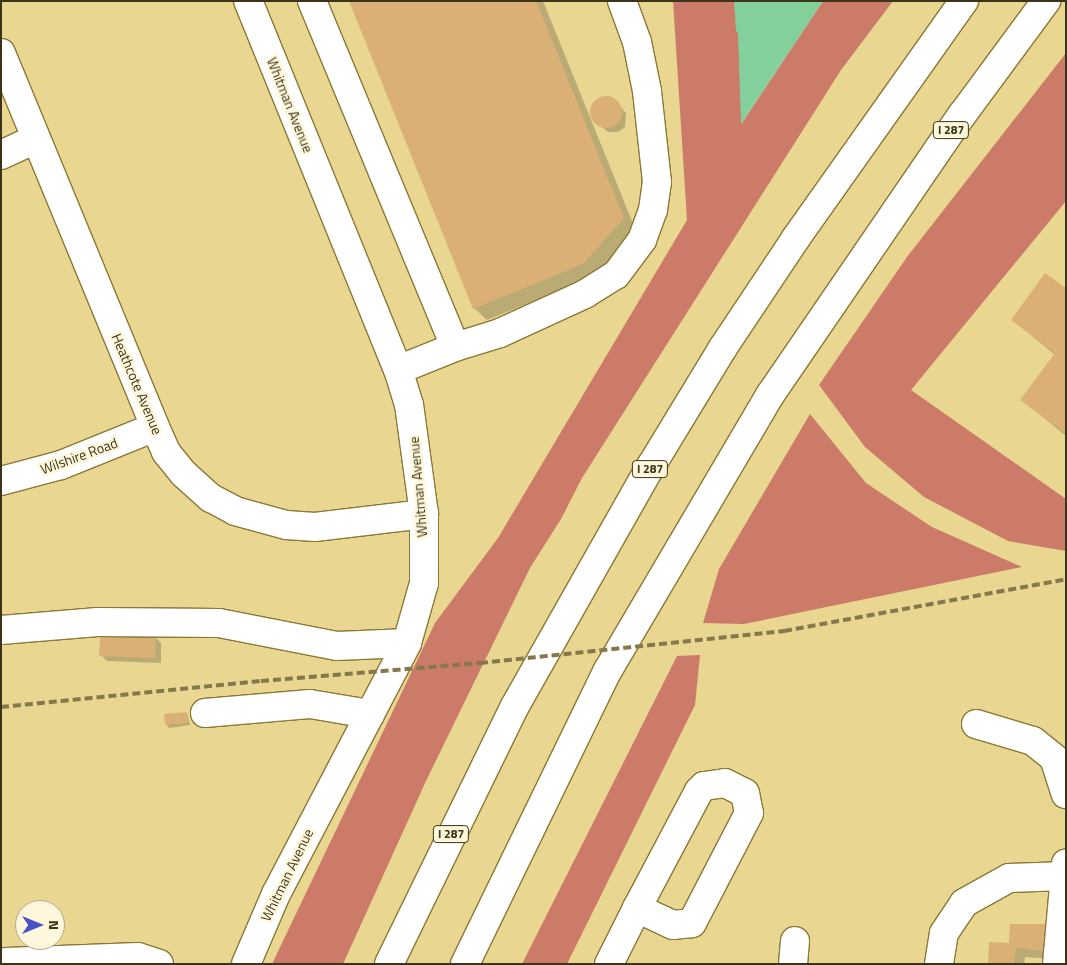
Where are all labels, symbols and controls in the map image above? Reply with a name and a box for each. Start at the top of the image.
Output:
street label: Whitman Avenue [263,55,317,155]
road number: I 287 [932,120,970,140]
street label: Heathcote Avenue [108,331,166,437]
street label: Wilshire Road [38,434,120,478]
street label: Whitman Avenue [405,436,431,538]
road number: I 287 [631,459,669,478]
road number: I 287 [432,824,470,844]
street label: Whitman Avenue [257,826,317,924]
north arrow [15,900,65,950]
text: N [44,920,65,930]

